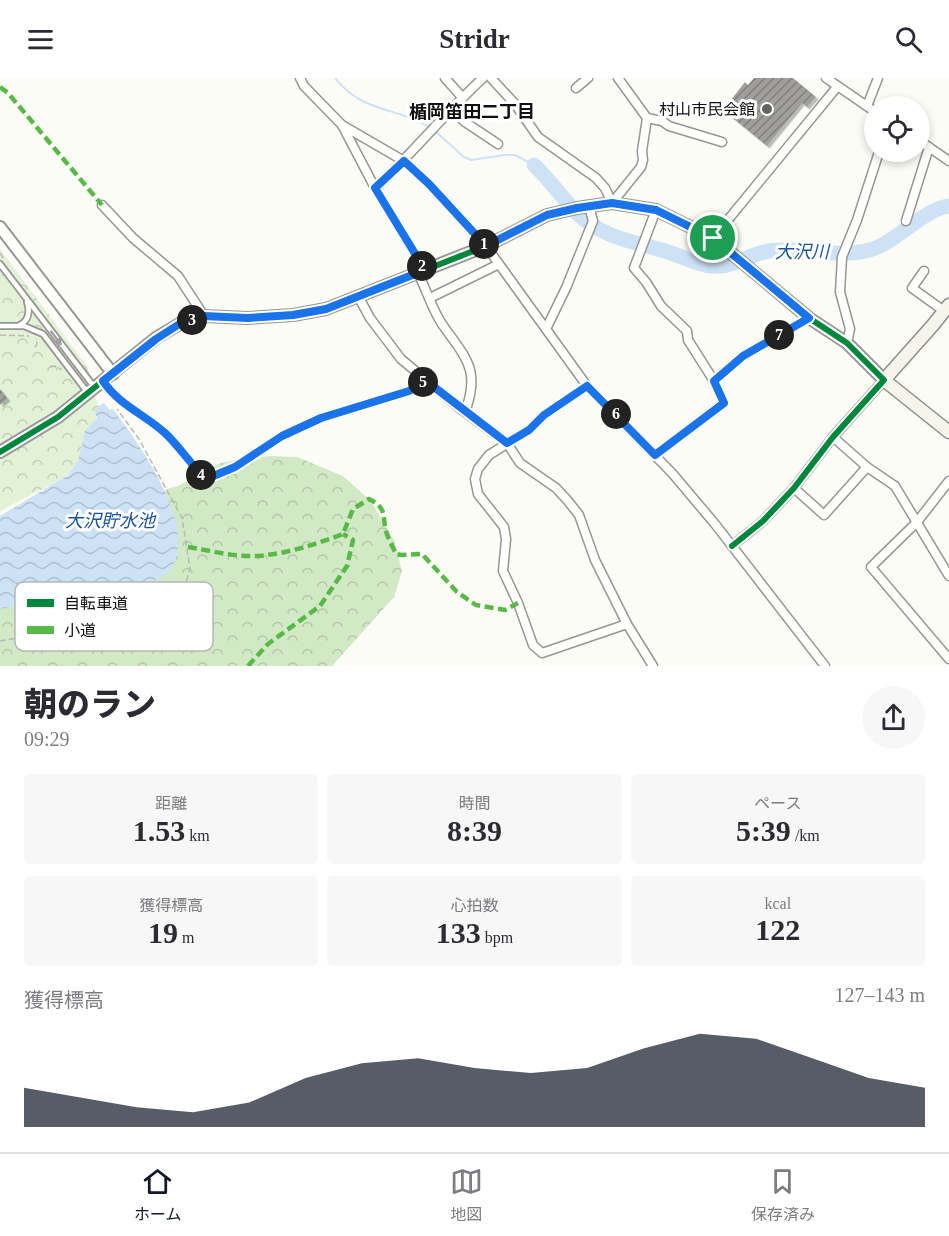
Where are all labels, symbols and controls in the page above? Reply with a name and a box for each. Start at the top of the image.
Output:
icon: menu [24,23,57,56]
icon: search [892,23,925,56]
text: Stridr [439,24,510,54]
map controls [864,96,930,162]
button: locate [864,96,930,162]
place label: 村山市民会館 [659,101,755,118]
district label: 楯岡笛田二丁目 [409,102,535,122]
marker: 村山市民会館 [760,102,774,116]
pin [687,212,738,263]
icon: arrive [696,221,729,254]
pin: 1 [469,229,499,259]
text: 1 [480,235,488,252]
water label: 大沢川 [775,242,831,262]
pin: 2 [407,251,437,281]
text: 2 [418,257,426,274]
pin: 3 [177,305,207,335]
text: 3 [188,311,196,328]
pin: 7 [764,320,794,350]
text: 7 [775,326,783,343]
one-way arrow [50,330,63,346]
pin: 5 [408,367,438,397]
text: 5 [419,373,427,390]
pin: 6 [601,399,631,429]
text: 6 [612,405,620,422]
pin: 4 [186,460,216,490]
text: 4 [197,466,205,483]
water label: 大沢貯水池 [65,511,157,531]
legend [15,582,213,651]
text: 自転車道 [64,595,128,612]
text: 小道 [64,622,96,639]
button: share [862,686,925,749]
text: 朝のラン [24,687,156,723]
text: 09:29 [24,728,70,750]
text: 距離 [155,795,187,812]
text: 時間 [458,795,491,812]
text: ペース [754,795,801,812]
text: 1.53 [133,814,185,847]
text: 8:39 [447,814,502,847]
text: 5:39 [736,814,791,847]
text: km [185,827,210,844]
text: /km [791,827,820,844]
text: kcal [765,895,791,912]
text: 獲得標高 [139,897,203,914]
text: 心拍数 [450,897,499,914]
text: 122 [755,913,800,946]
text: 19 [148,916,178,949]
text: 133 [436,916,481,949]
text: m [178,929,194,946]
text: bpm [481,929,513,946]
text: 127–143 m [834,984,925,1006]
text: 獲得標高 [24,989,104,1011]
tab: ホーム [134,1165,182,1225]
tab: 地図 [450,1165,483,1225]
tab: 保存済み [751,1165,815,1225]

